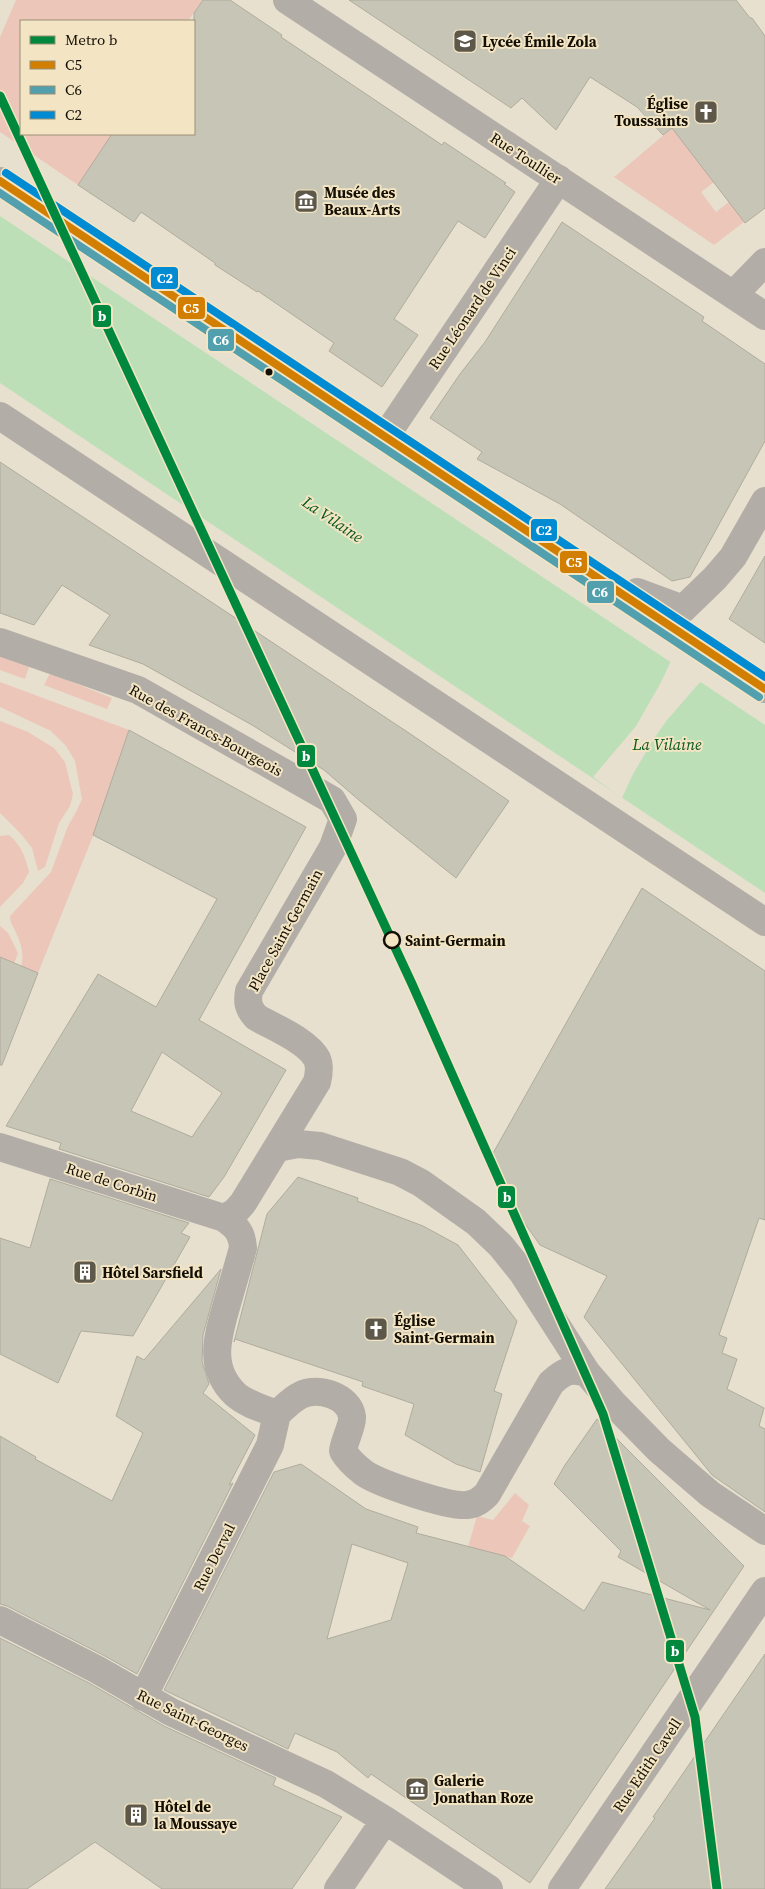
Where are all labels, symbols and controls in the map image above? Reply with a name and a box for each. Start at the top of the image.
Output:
legend [20,20,195,135]
school or university icon: Lycée Émile Zola [452,28,478,54]
text: Metro b [65,29,117,50]
place label: Lycée Émile Zola [482,31,598,52]
text: C5 [65,54,82,75]
text: C6 [65,79,82,100]
place label: Église Toussaints [614,93,688,131]
church icon: Église Toussaints [693,99,719,125]
text: C2 [65,104,82,125]
street label: Rue Toullier [486,127,566,189]
place label: Musée des Beaux-Arts [324,182,401,220]
museum icon: Musée des Beaux-Arts [293,188,319,214]
street label: Rue Léonard de Vinci [423,243,521,373]
line badge: C2 [150,266,179,290]
text: C2 [157,268,174,288]
line badge: C5 [177,296,206,320]
text: C5 [183,298,200,318]
line badge: b [92,304,112,328]
text: b [98,306,107,326]
line badge: C6 [207,328,235,352]
text: C6 [213,330,230,350]
unlabelled marker [264,367,274,377]
water label: La Vilaine [297,490,368,548]
line badge: C2 [530,518,558,542]
text: C2 [536,520,553,540]
line badge: C5 [559,550,588,574]
text: C5 [566,552,583,572]
line badge: C6 [586,580,615,604]
text: C6 [592,582,609,602]
street label: Rue des Francs-Bourgeois [126,679,286,781]
water label: La Vilaine [632,733,702,755]
line badge: b [296,744,316,768]
text: b [302,746,311,766]
street label: Place Saint-Germain [243,865,327,995]
place label: Saint-Germain [405,930,506,951]
marker: Saint-Germain [383,931,401,949]
street label: Rue de Corbin [64,1157,160,1207]
line badge: b [497,1185,516,1209]
text: b [503,1187,512,1207]
building icon: Hôtel Sarsfield [72,1259,98,1285]
place label: Hôtel Sarsfield [102,1262,203,1283]
place label: Église Saint-Germain [394,1310,495,1348]
church icon: Église Saint-Germain [363,1316,389,1342]
street label: Rue Derval [188,1519,240,1595]
line badge: b [665,1639,685,1663]
text: b [671,1641,680,1661]
street label: Rue Saint-Georges [134,1684,252,1756]
street label: Rue Edith Cavell [608,1713,687,1816]
place label: Galerie Jonathan Roze [433,1770,533,1808]
museum icon: Galerie Jonathan Roze [404,1776,430,1802]
place label: Hôtel de la Moussaye [154,1796,237,1834]
building icon: Hôtel de la Moussaye [123,1802,149,1828]

